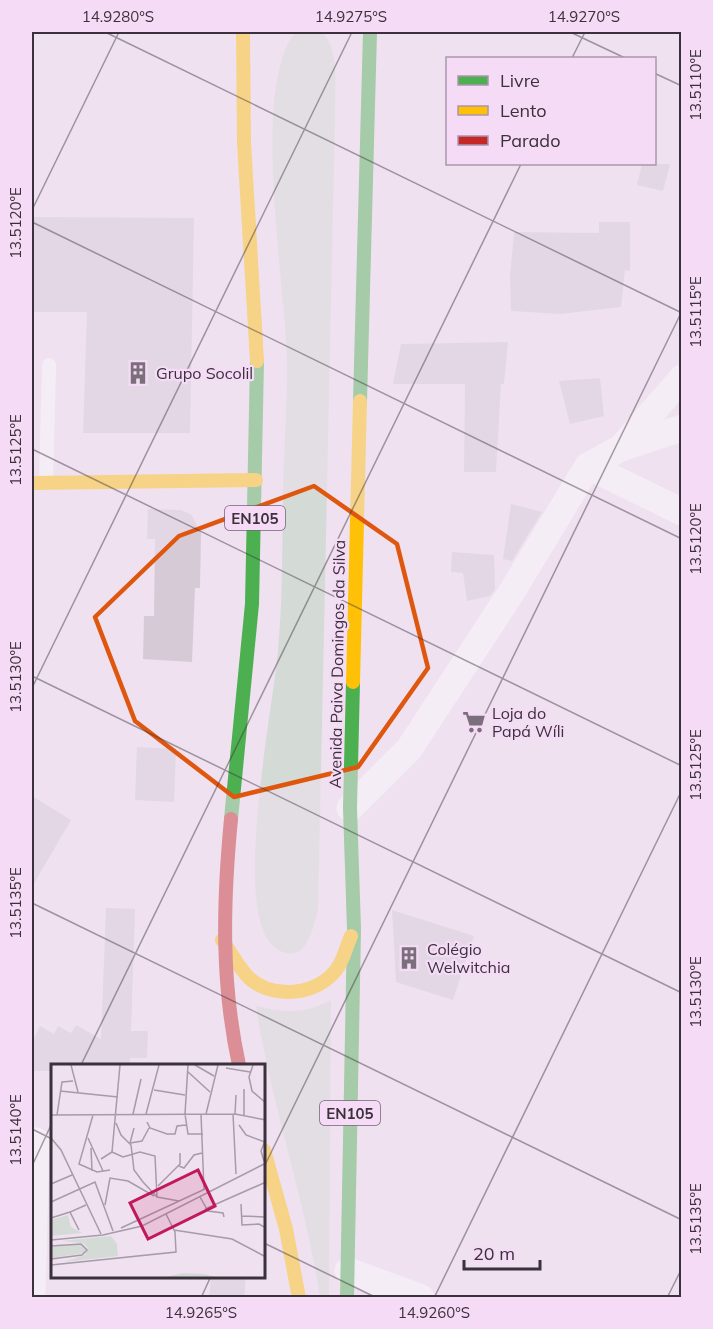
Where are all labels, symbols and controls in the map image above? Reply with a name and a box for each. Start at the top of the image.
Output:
text: 14.9280°S [82,7,154,26]
text: 14.9275°S [315,7,387,26]
text: 14.9270°S [548,7,620,26]
text: 13.5110°E [686,49,705,121]
legend [446,57,656,165]
text: Livre [500,69,540,92]
text: Lento [500,99,547,122]
text: Parado [500,129,560,152]
text: 13.5120°E [6,187,25,259]
text: 13.5115°E [686,276,705,348]
building icon: Grupo Socolil [125,360,151,386]
place label: Grupo Socolil [156,363,253,383]
text: 13.5125°E [6,414,25,486]
text: 13.5120°E [686,503,705,575]
road number: EN105 [225,506,285,530]
street label: Avenida Paiva Domingos da Silva [325,540,349,788]
text: 13.5130°E [6,641,25,713]
place label: Loja do Papá Wíli [492,703,564,741]
supermarket icon: Loja do Papá Wíli [461,709,487,735]
text: 13.5125°E [686,729,705,801]
text: 13.5135°E [6,867,25,939]
place label: Colégio Welwitchia [427,939,510,977]
building icon: Colégio Welwitchia [396,945,422,971]
text: 13.5130°E [686,956,705,1028]
inset map [51,1064,266,1278]
text: 13.5140°E [6,1094,25,1166]
road number: EN105 [320,1101,380,1125]
text: 13.5135°E [686,1183,705,1255]
scale bar [464,1233,540,1271]
text: 20 m [473,1242,515,1265]
text: 14.9265°S [165,1303,237,1322]
text: 14.9260°S [398,1303,470,1322]

